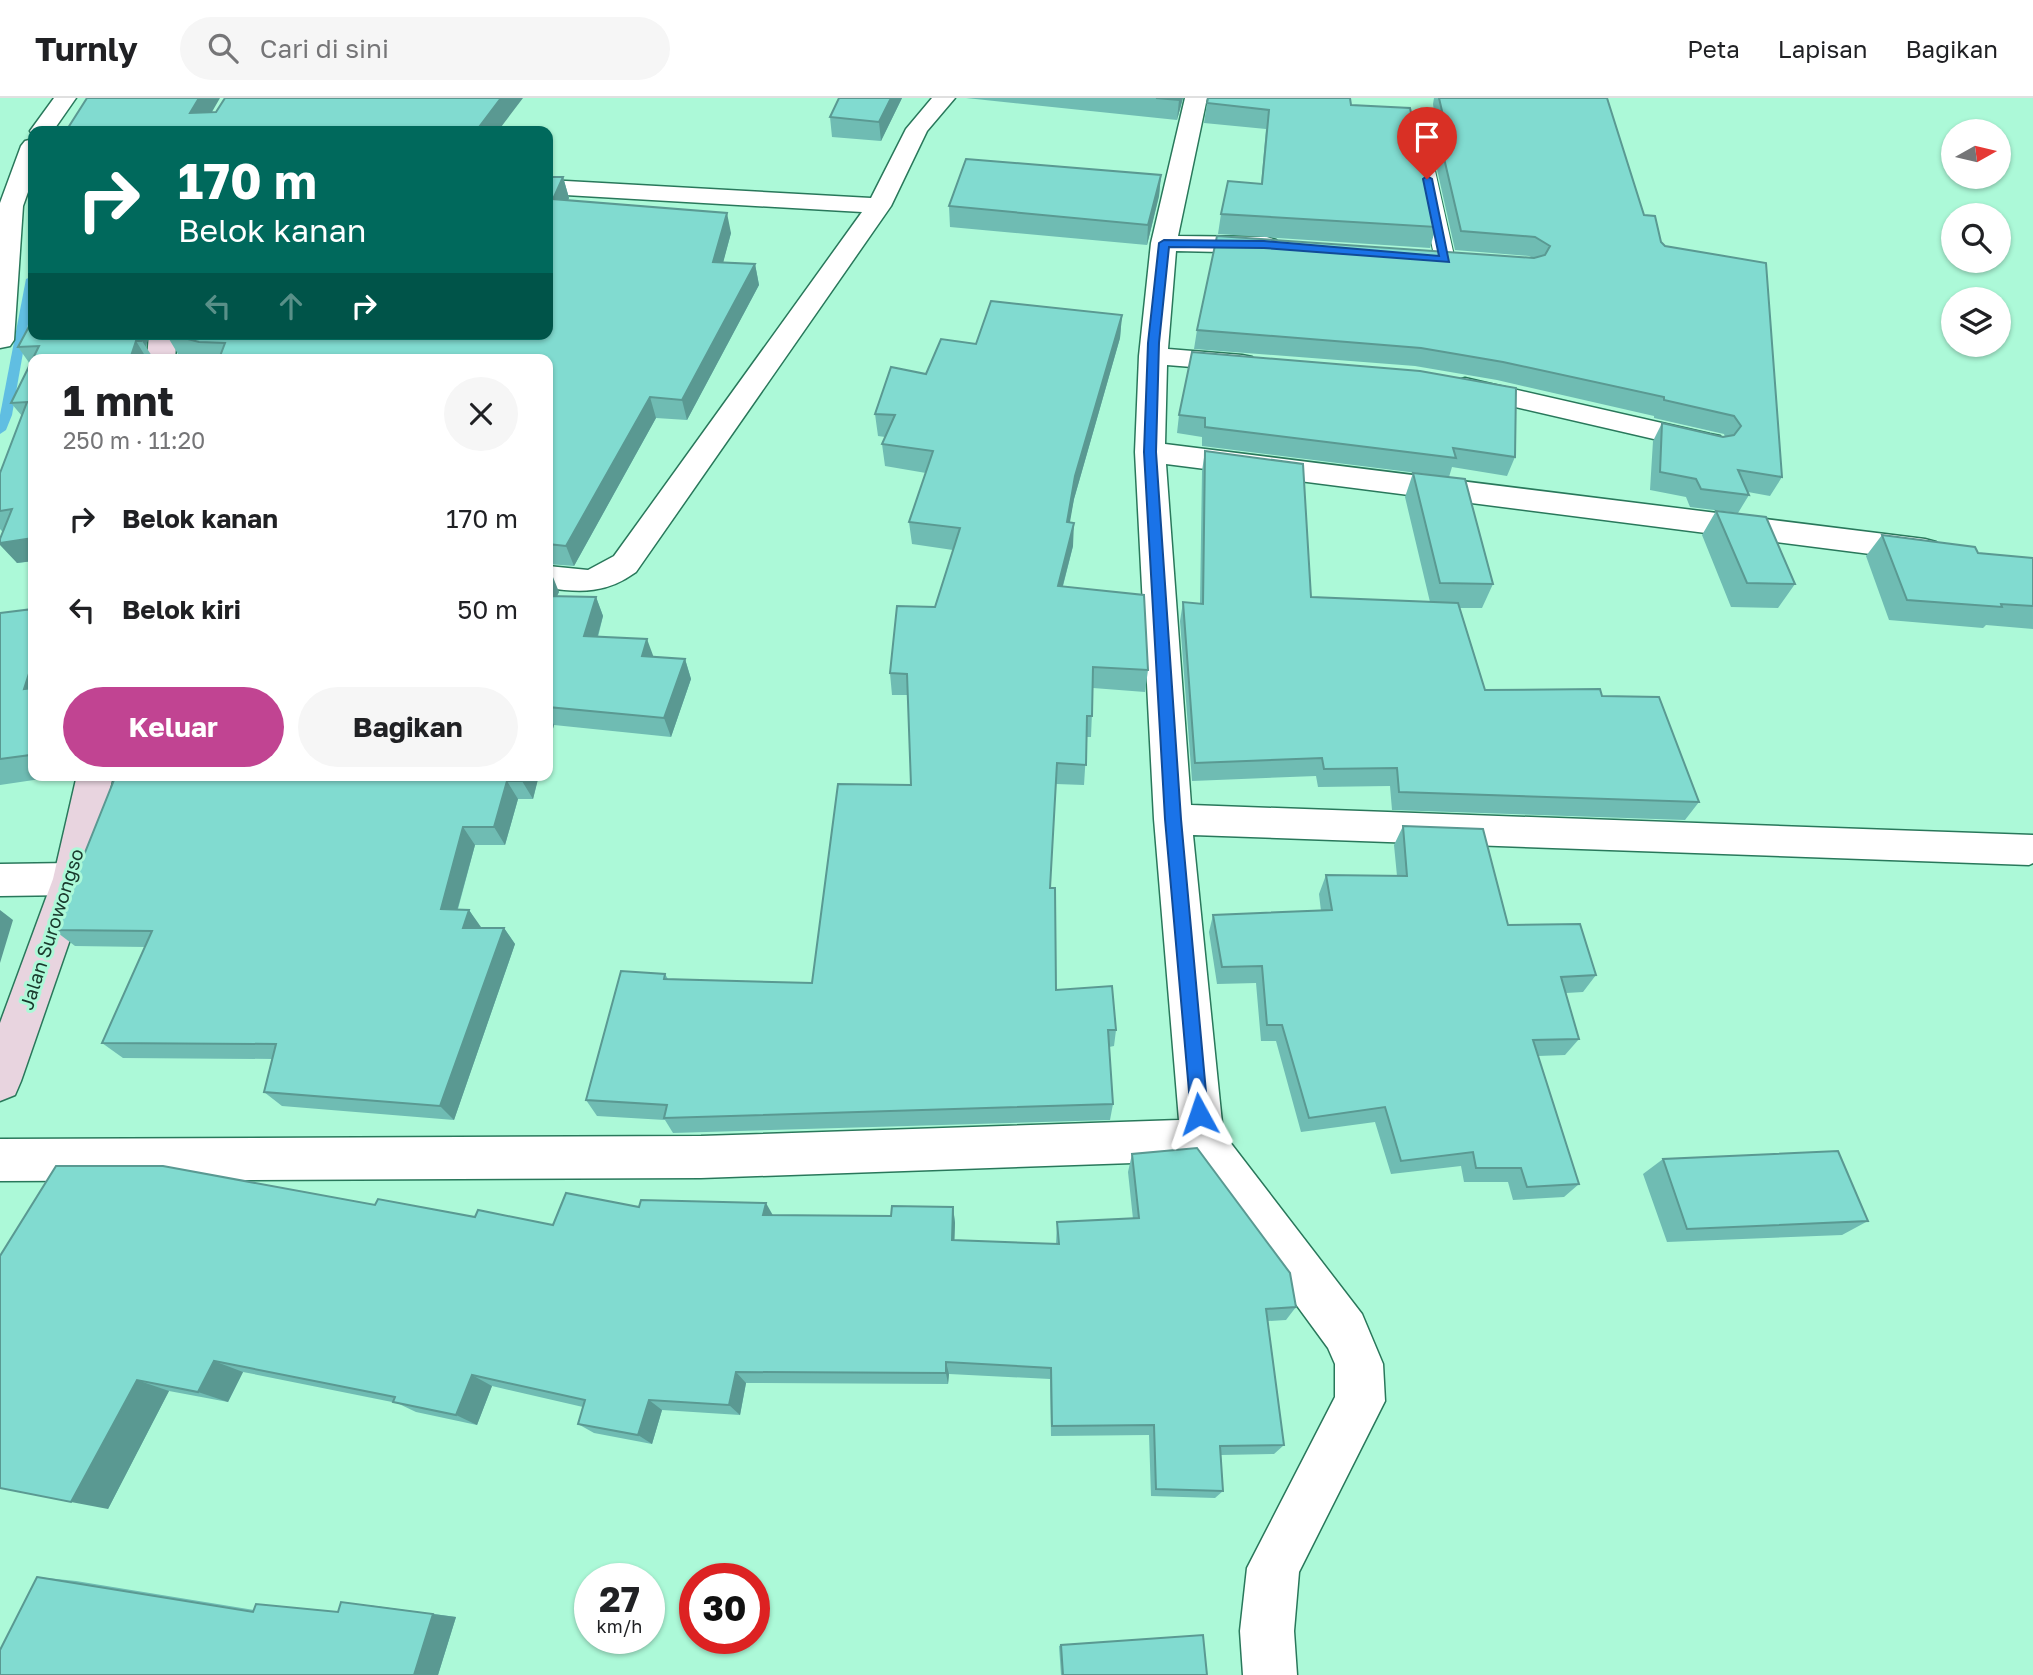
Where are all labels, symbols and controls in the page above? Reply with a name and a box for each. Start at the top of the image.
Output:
search box [180,17,670,80]
text: Turnly [35,29,138,68]
icon: search [204,29,242,67]
text: Cari di sini [260,33,389,64]
text: Peta [1687,34,1740,63]
text: Lapisan [1778,34,1868,63]
text: Bagikan [1906,34,1998,63]
pin [1397,107,1457,179]
icon: arrive [1408,118,1446,156]
north arrow [1941,119,2011,189]
map controls [1941,119,2011,357]
text: 170 m [178,151,317,210]
icon: right [63,154,154,245]
button: search [1941,203,2011,273]
text: Belok kanan [178,211,366,249]
icon: left [199,287,237,325]
icon: ahead [272,287,310,325]
icon: right [345,287,383,325]
button: layers [1941,287,2011,357]
text: 1 mnt [63,375,174,425]
button: close [444,377,518,451]
text: 250 m · 11:20 [63,426,205,454]
icon: right [63,500,101,538]
text: Belok kanan [122,503,278,534]
text: 170 m [446,503,518,534]
icon: left [63,591,101,629]
text: Belok kiri [122,594,241,625]
text: 50 m [457,594,518,625]
button: Keluar [63,687,284,767]
button: Bagikan [298,687,518,767]
street label: Jalan Surowongso [14,846,88,1012]
position arrow [1162,1077,1236,1151]
speed limit sign: 30 [679,1563,770,1654]
text: 27 [599,1578,640,1620]
text: km/h [597,1615,642,1637]

